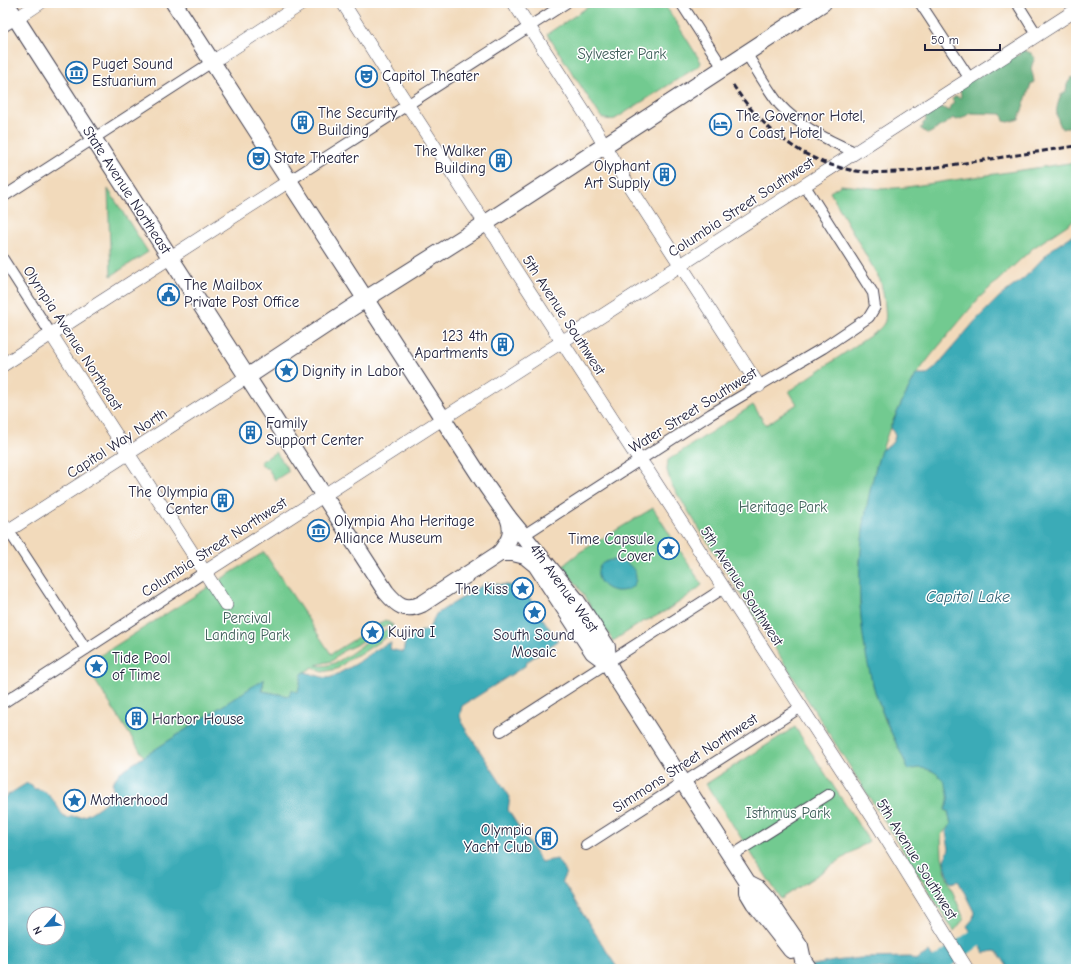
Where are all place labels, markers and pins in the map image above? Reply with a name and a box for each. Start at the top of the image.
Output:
place label: Puget Sound Estuarium [92,55,173,90]
museum icon: Puget Sound Estuarium [64,60,90,86]
theatre icon: Capitol Theater [353,63,379,89]
place label: Capitol Theater [382,67,479,85]
place label: The Security Building [318,104,398,139]
place label: The Governor Hotel, a Coast Hotel [736,107,865,142]
building icon: The Security Building [289,109,315,135]
hotel icon: The Governor Hotel, a Coast Hotel [707,112,733,138]
place label: The Walker Building [414,142,486,177]
theatre icon: State Theater [245,145,271,171]
building icon: The Walker Building [488,147,514,173]
place label: State Theater [274,149,359,167]
place label: Olyphant Art Supply [584,157,651,192]
building icon: Olyphant Art Supply [652,162,678,188]
place label: The Mailbox Private Post Office [184,276,300,311]
public building icon: The Mailbox Private Post Office [156,281,182,307]
place label: 123 4th Apartments [415,327,488,362]
building icon: 123 4th Apartments [490,332,516,358]
place icon: Dignity in Labor [274,358,300,384]
place label: Dignity in Labor [302,362,404,380]
place label: Family Support Center [266,414,363,449]
building icon: Family Support Center [237,419,263,445]
place label: The Olympia Center [128,483,208,518]
building icon: The Olympia Center [210,488,236,514]
place label: Olympia Aha Heritage Alliance Museum [334,512,475,547]
museum icon: Olympia Aha Heritage Alliance Museum [305,517,331,543]
place label: Time Capsule Cover [568,530,654,565]
place icon: Time Capsule Cover [656,535,682,561]
place icon: The Kiss [510,576,536,602]
place label: The Kiss [455,580,508,598]
place icon: South Sound Mosaic [521,599,547,625]
place icon: Kujira I [359,619,385,645]
place label: Kujira I [388,623,435,641]
place label: South Sound Mosaic [493,626,575,661]
place label: Tide Pool of Time [112,649,171,684]
place icon: Tide Pool of Time [83,654,109,680]
building icon: Harbor House [123,706,149,732]
place label: Harbor House [152,710,244,728]
place icon: Motherhood [62,787,88,813]
place label: Motherhood [90,791,168,809]
place label: Olympia Yacht Club [463,821,532,856]
building icon: Olympia Yacht Club [534,826,560,852]

